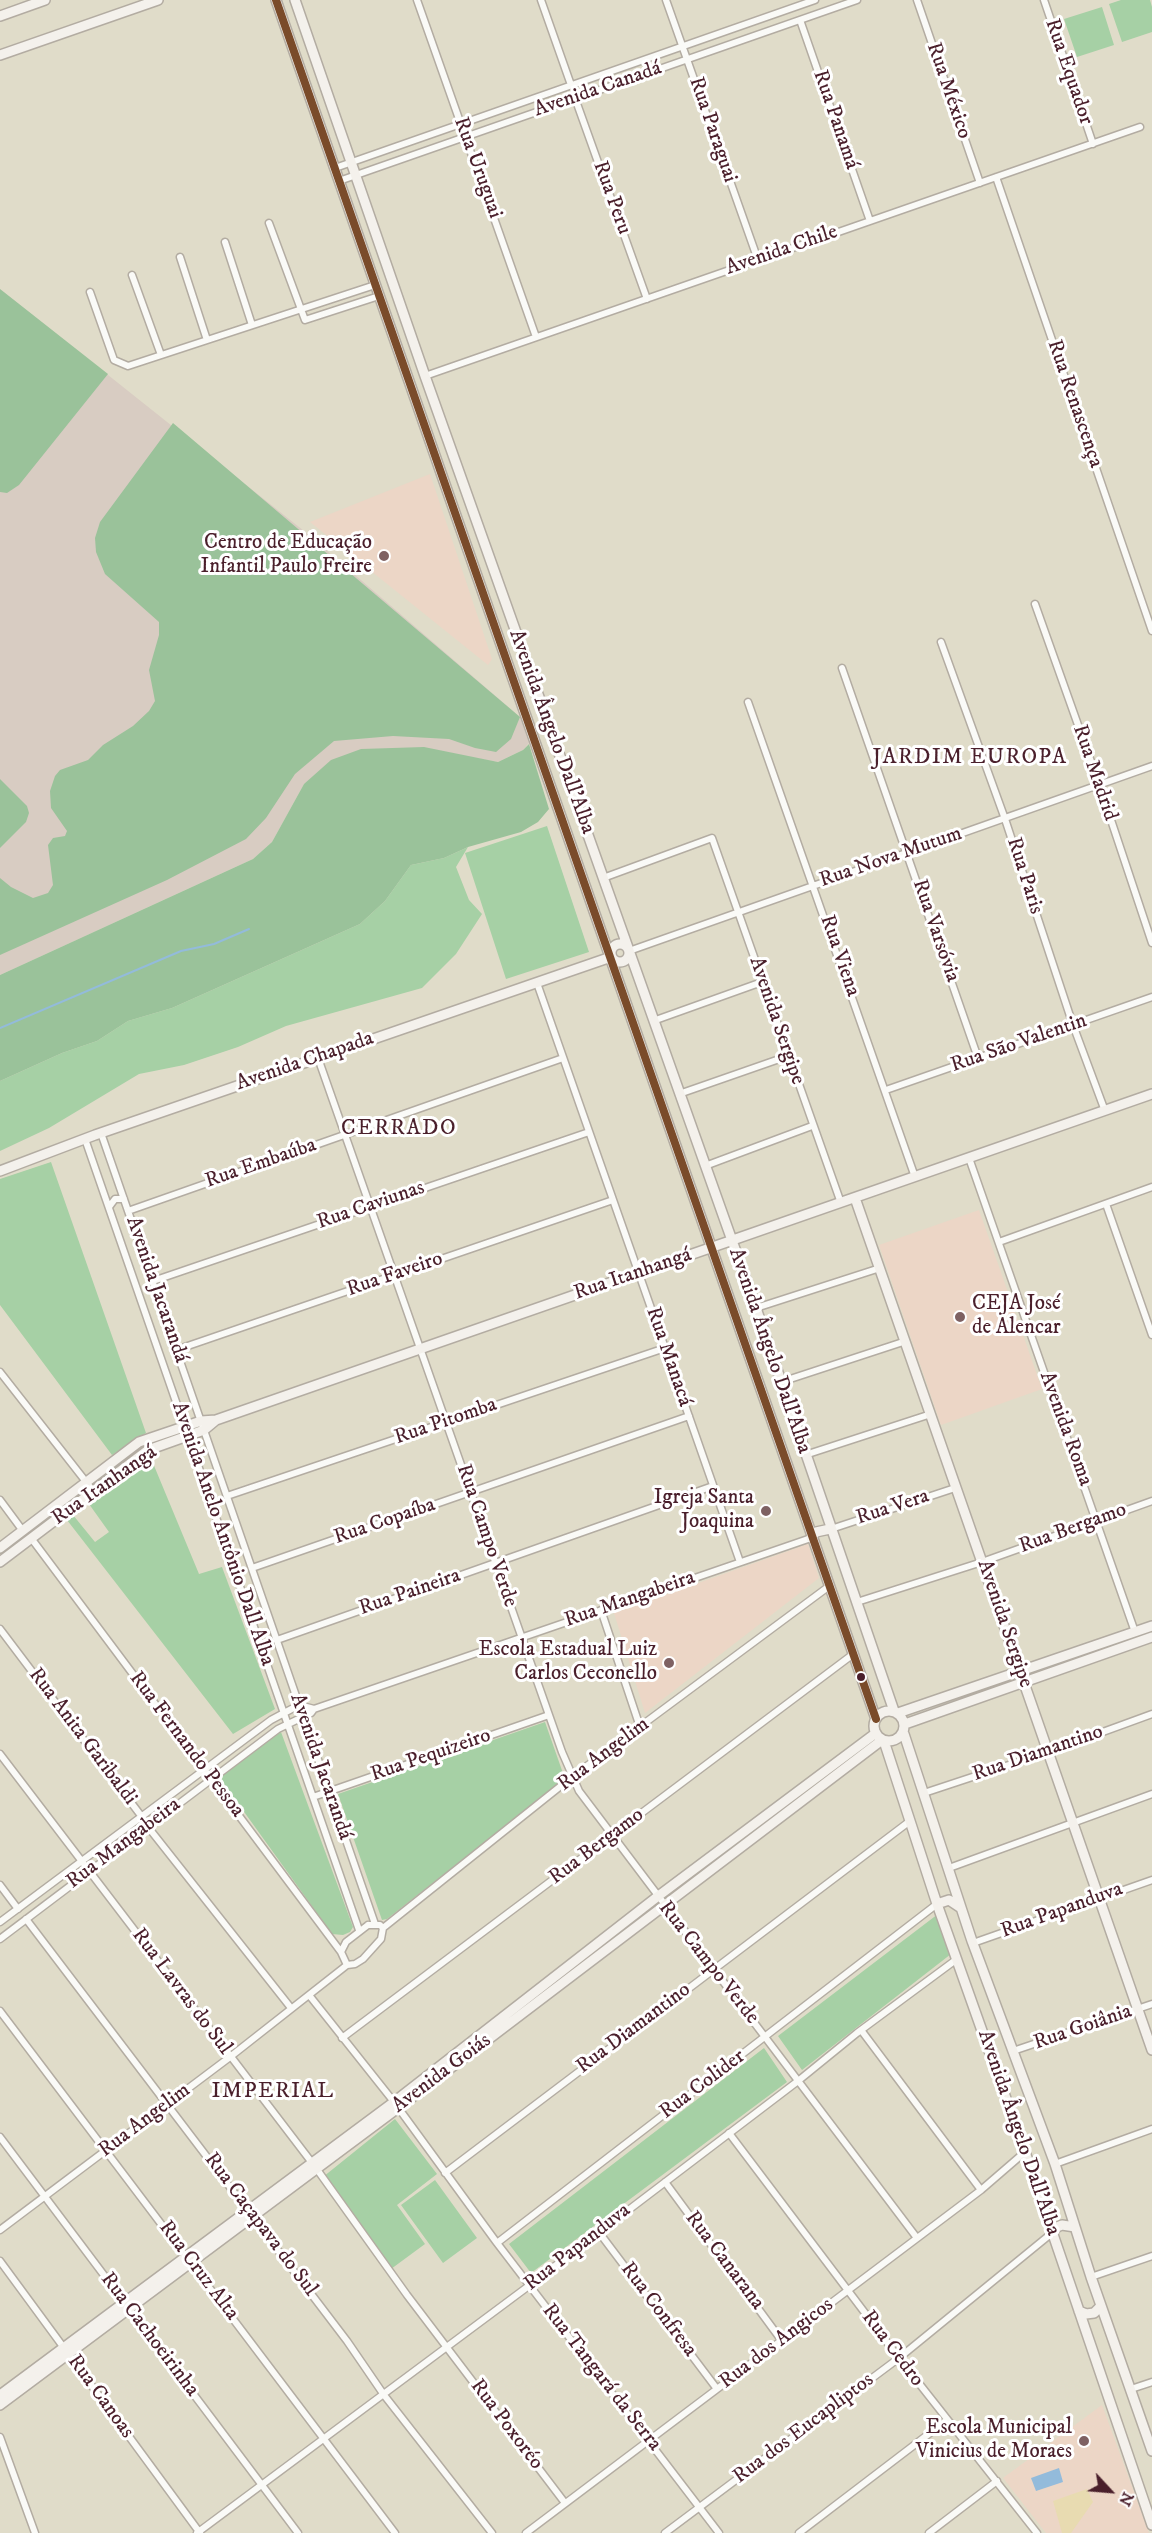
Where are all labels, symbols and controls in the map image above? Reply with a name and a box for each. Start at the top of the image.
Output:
street label: Rua Equador [1038,16,1098,128]
street label: Rua México [920,40,976,142]
street label: Avenida Canadá [531,56,665,124]
street label: Rua Panamá [806,67,864,173]
street label: Rua Paraguai [682,74,742,186]
street label: Rua Uruguai [447,114,507,222]
street label: Rua Peru [586,158,636,238]
street label: Avenida Chile [723,220,841,282]
street label: Rua Renascença [1040,337,1108,471]
place label: Centro de Educação Infantil Paulo Freire [200,531,372,581]
marker: Centro de Educação Infantil Paulo Freire [377,549,391,563]
street label: Avenida Ângelo Dall'Alba [502,626,600,838]
street label: Rua Madrid [1066,722,1122,824]
district label: JARDIM EUROPA [872,745,1068,771]
street label: Rua Nova Mutum [817,822,965,894]
street label: Rua Paris [1000,835,1048,917]
street label: Rua Varsóvia [906,876,964,986]
street label: Rua Viena [813,912,865,1000]
street label: Avenida Sergipe [742,954,810,1088]
street label: Rua São Valentin [948,1009,1090,1079]
street label: Avenida Chapada [233,1027,377,1097]
district label: CERRADO [341,1116,457,1142]
street label: Rua Embaúba [202,1133,320,1195]
street label: Rua Caviunas [314,1176,428,1236]
street label: Avenida Jacarandá [119,1214,193,1366]
street label: Rua Itanhangá [571,1243,695,1307]
street label: Avenida Ângelo Dall'Alba [722,1245,816,1457]
street label: Rua Faveiro [344,1247,446,1303]
place label: CEJA José de Alencar [972,1292,1061,1342]
street label: Rua Manacá [639,1304,697,1410]
marker: CEJA José de Alencar [953,1310,967,1324]
street label: Avenida Roma [1033,1368,1097,1490]
street label: Rua Pitomba [392,1393,500,1451]
street label: Avenida Anelo Antônio Dall Alba [165,1399,279,1669]
street label: Rua Itanhangá [48,1441,162,1531]
street label: Rua Campo Verde [450,1461,522,1611]
street label: Rua Vera [853,1484,933,1532]
place label: Igreja Santa Joaquina [654,1486,754,1536]
street label: Rua Copaíba [331,1493,439,1551]
street label: Rua Bergamo [1016,1498,1130,1560]
marker: Igreja Santa Joaquina [759,1504,773,1518]
street label: Avenida Sergipe [970,1557,1038,1691]
street label: Rua Paineira [356,1564,464,1622]
street label: Rua Mangabeira [561,1566,699,1634]
place label: Escola Estadual Luiz Carlos Ceconello [479,1638,657,1688]
marker: Escola Estadual Luiz Carlos Ceconello [662,1656,676,1670]
street label: Rua Anita Garibaldi [22,1663,142,1811]
street label: Rua Fernando Pessoa [123,1667,249,1823]
unlabelled marker [855,1671,867,1683]
street label: Avenida Jacarandá [283,1691,357,1843]
street label: Rua Angelim [553,1712,655,1798]
street label: Rua Diamantino [969,1720,1107,1788]
street label: Rua Pequizeiro [368,1724,494,1788]
street label: Rua Mangabeira [62,1793,186,1895]
street label: Rua Bergamo [545,1803,649,1891]
street label: Rua Papanduva [998,1877,1126,1945]
street label: Rua Campo Verde [652,1896,764,2030]
street label: Rua Lavras do Sul [125,1924,237,2060]
street label: Rua Diamantino [572,1978,696,2080]
street label: Rua Goiânia [1031,1999,1135,2057]
street label: Avenida Ângelo Dall'Alba [971,2027,1065,2239]
street label: Avenida Goiás [388,2029,496,2119]
street label: Rua Colider [655,2045,751,2125]
street label: Rua Angelim [94,2078,196,2164]
district label: IMPERIAL [211,2079,335,2105]
street label: Rua Caçapava do Sul [198,2148,322,2302]
street label: Rua Papanduva [520,2199,636,2297]
street label: Rua Canarana [679,2207,769,2315]
street label: Rua Cruz Alta [152,2216,244,2326]
street label: Rua Confresa [614,2258,702,2362]
street label: Rua Cachoeirinha [94,2268,204,2402]
street label: Rua dos Angicos [715,2293,839,2395]
street label: Rua Tangará da Serra [536,2299,666,2457]
street label: Rua Cedro [855,2306,929,2392]
street label: Rua Canoas [61,2350,139,2444]
street label: Rua dos Eucapliptos [729,2368,879,2490]
street label: Rua Poxoréo [464,2375,548,2475]
place label: Escola Municipal Vinicius de Moraes [916,2416,1072,2466]
marker: Escola Municipal Vinicius de Moraes [1077,2434,1091,2448]
north arrow [1080,2461,1140,2521]
text: N [1114,2489,1138,2509]

